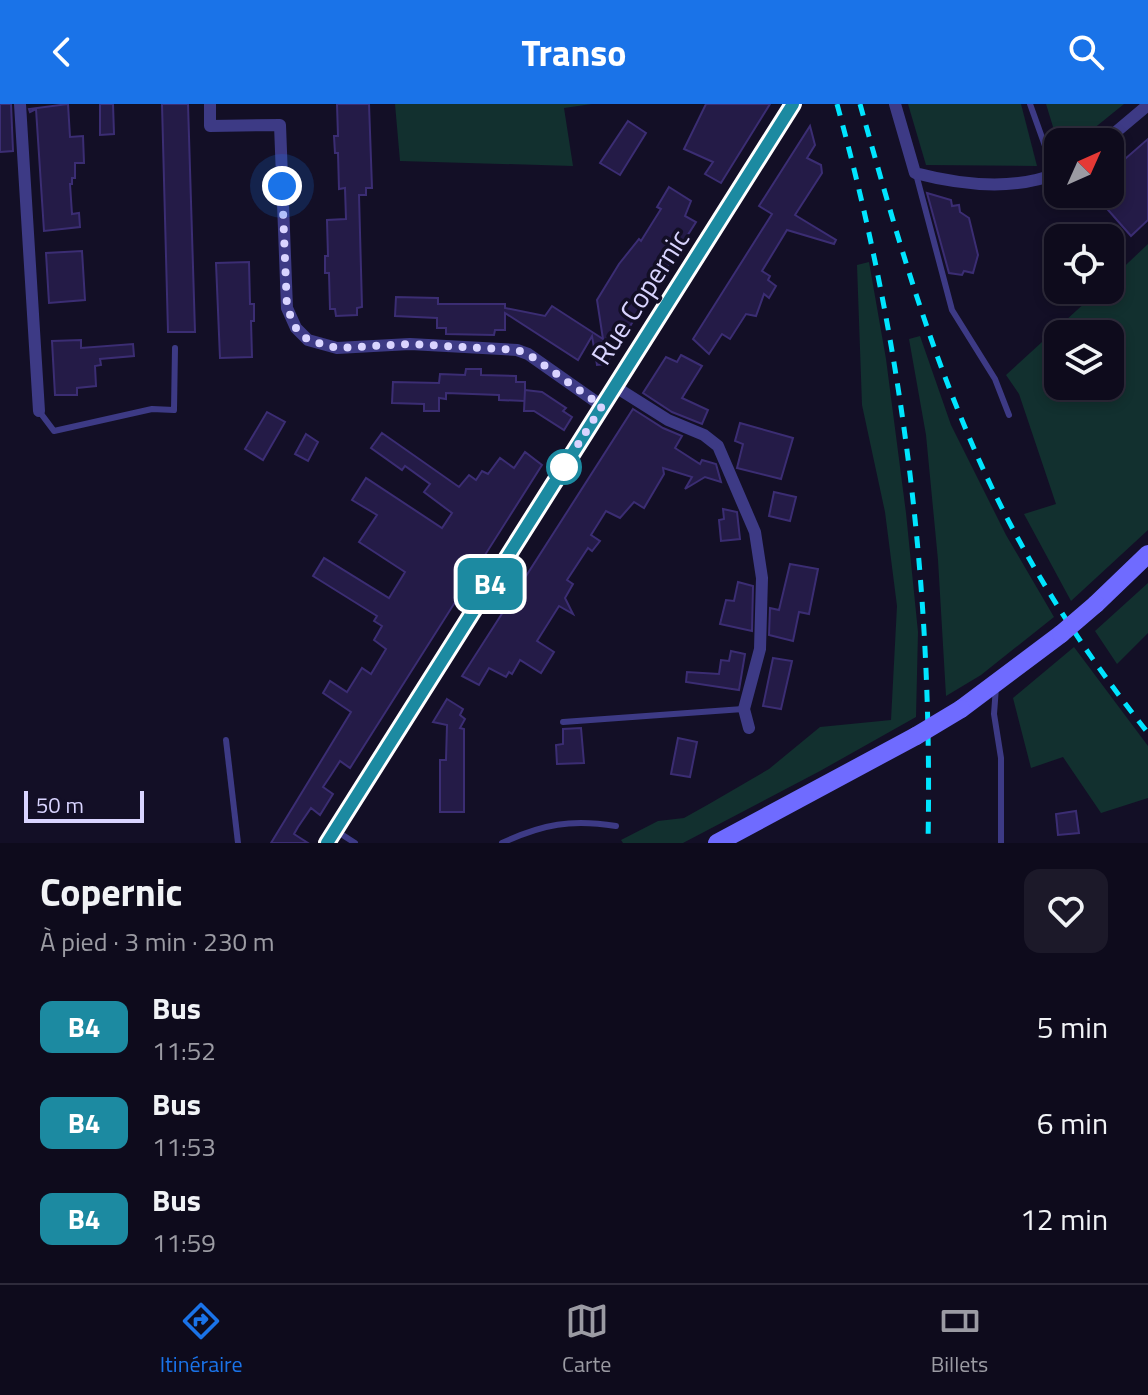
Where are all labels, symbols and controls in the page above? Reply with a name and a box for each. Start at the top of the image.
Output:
text: Transo [522,25,626,80]
icon: back [40,30,84,74]
icon: search [1064,30,1108,74]
north arrow [1044,128,1124,208]
map controls [1044,128,1124,400]
your location [262,166,302,206]
street label: Rue Copernic [580,220,700,373]
button: locate [1044,224,1124,304]
button: layers [1044,320,1124,400]
unlabelled marker [547,450,581,484]
line badge: B4 [454,558,526,610]
text: B4 [474,562,506,605]
scale bar [24,787,144,823]
text: 50 m [36,788,84,822]
text: Copernic [40,863,183,921]
button: heart [1024,869,1108,953]
text: À pied · 3 min · 230 m [40,922,274,961]
text: Bus [152,985,201,1031]
text: 5 min [1037,1004,1108,1050]
text: B4 [68,1005,100,1048]
text: 11:52 [152,1031,216,1070]
text: Bus [152,1081,201,1127]
text: 6 min [1037,1100,1108,1146]
text: B4 [68,1101,100,1144]
text: 11:53 [152,1127,216,1166]
text: Bus [152,1177,201,1223]
text: 12 min [1020,1196,1108,1242]
text: B4 [68,1197,100,1240]
text: 11:59 [152,1223,216,1262]
tab: Itinéraire [160,1299,243,1381]
tab: Carte [562,1299,611,1381]
tab: Billets [931,1299,988,1381]

